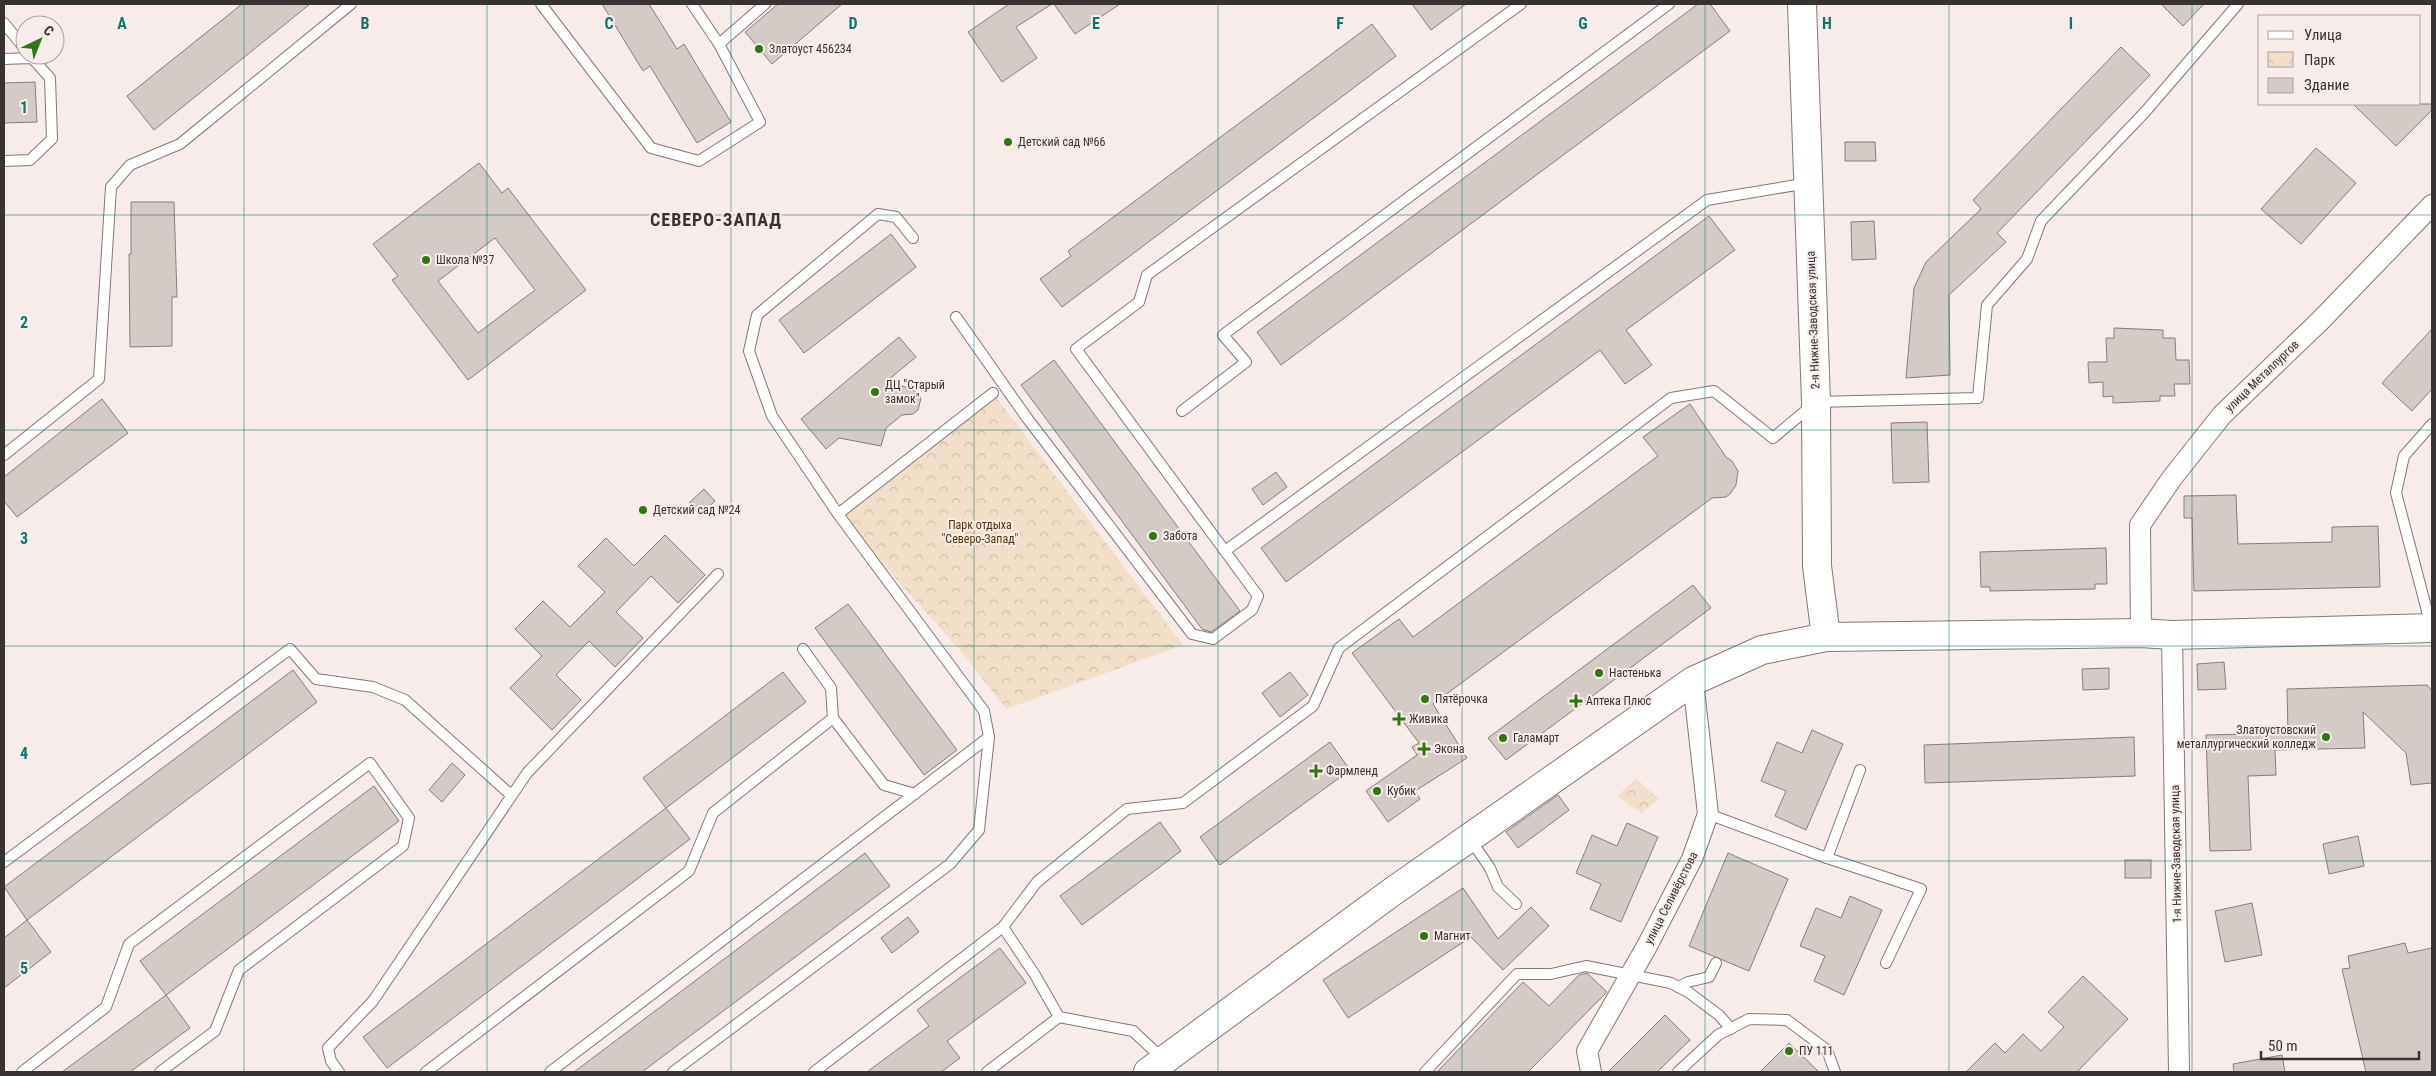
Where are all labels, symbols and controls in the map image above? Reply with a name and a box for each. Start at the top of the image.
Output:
text: A [117,14,127,33]
text: B [361,14,370,33]
text: C [604,14,614,33]
text: D [848,14,858,33]
text: E [1092,14,1100,33]
text: F [1336,14,1344,33]
text: G [1578,14,1588,33]
text: H [1822,14,1832,33]
text: I [2069,14,2073,33]
north arrow [15,15,65,65]
legend [2258,15,2421,105]
text: С [40,22,57,39]
text: Улица [2304,26,2342,44]
place label: Златоуст 456234 [769,42,852,56]
marker: Златоуст 456234 [753,43,765,55]
text: Парк [2304,51,2335,69]
text: Здание [2304,76,2349,94]
text: 1 [20,98,28,117]
place label: Детский сад №66 [1018,135,1105,149]
marker: Детский сад №66 [1002,136,1014,148]
district label: СЕВЕРО-ЗАПАД [650,209,782,230]
street label: 2-я Нижне-Заводская улица [1804,250,1822,389]
place label: Школа №37 [436,253,495,267]
marker: Школа №37 [420,254,432,266]
text: 2 [20,313,28,332]
street label: улица Металлургов [2222,337,2302,415]
place label: ДЦ "Старый замок" [885,378,945,406]
marker: ДЦ "Старый замок" [869,386,881,398]
place label: Детский сад №24 [653,503,740,517]
marker: Детский сад №24 [637,504,649,516]
park label: Парк отдыха "Северо-Запад" [942,518,1019,546]
text: 3 [20,529,28,548]
place label: Забота [1163,529,1198,543]
marker: Забота [1147,530,1159,542]
place label: Настенька [1609,666,1662,680]
marker: Настенька [1593,667,1605,679]
place label: Пятёрочка [1435,692,1488,706]
marker: Пятёрочка [1419,693,1431,705]
place label: Аптека Плюс [1586,694,1652,708]
marker: Аптека Плюс [1570,695,1582,707]
place label: Живика [1409,712,1449,726]
marker: Живика [1393,713,1405,725]
place label: Златоустовский металлургический колледж [2177,723,2316,751]
place label: Галамарт [1513,731,1559,745]
marker: Златоустовский металлургический колледж [2320,731,2332,743]
marker: Галамарт [1497,732,1509,744]
place label: Экона [1434,742,1465,756]
marker: Экона [1418,743,1430,755]
text: 4 [20,744,28,763]
place label: Фармленд [1326,764,1378,778]
marker: Фармленд [1310,765,1322,777]
place label: Кубик [1387,784,1416,798]
street label: 1-я Нижне-Заводская улица [2168,784,2184,923]
marker: Кубик [1371,785,1383,797]
street label: улица Селивёрстова [1642,849,1701,947]
place label: Магнит [1434,929,1471,943]
marker: Магнит [1418,930,1430,942]
text: 5 [20,959,28,978]
scale bar [2261,1028,2418,1060]
text: 50 m [2268,1037,2298,1055]
place label: ПУ 111 [1799,1044,1834,1058]
marker: ПУ 111 [1783,1045,1795,1057]

